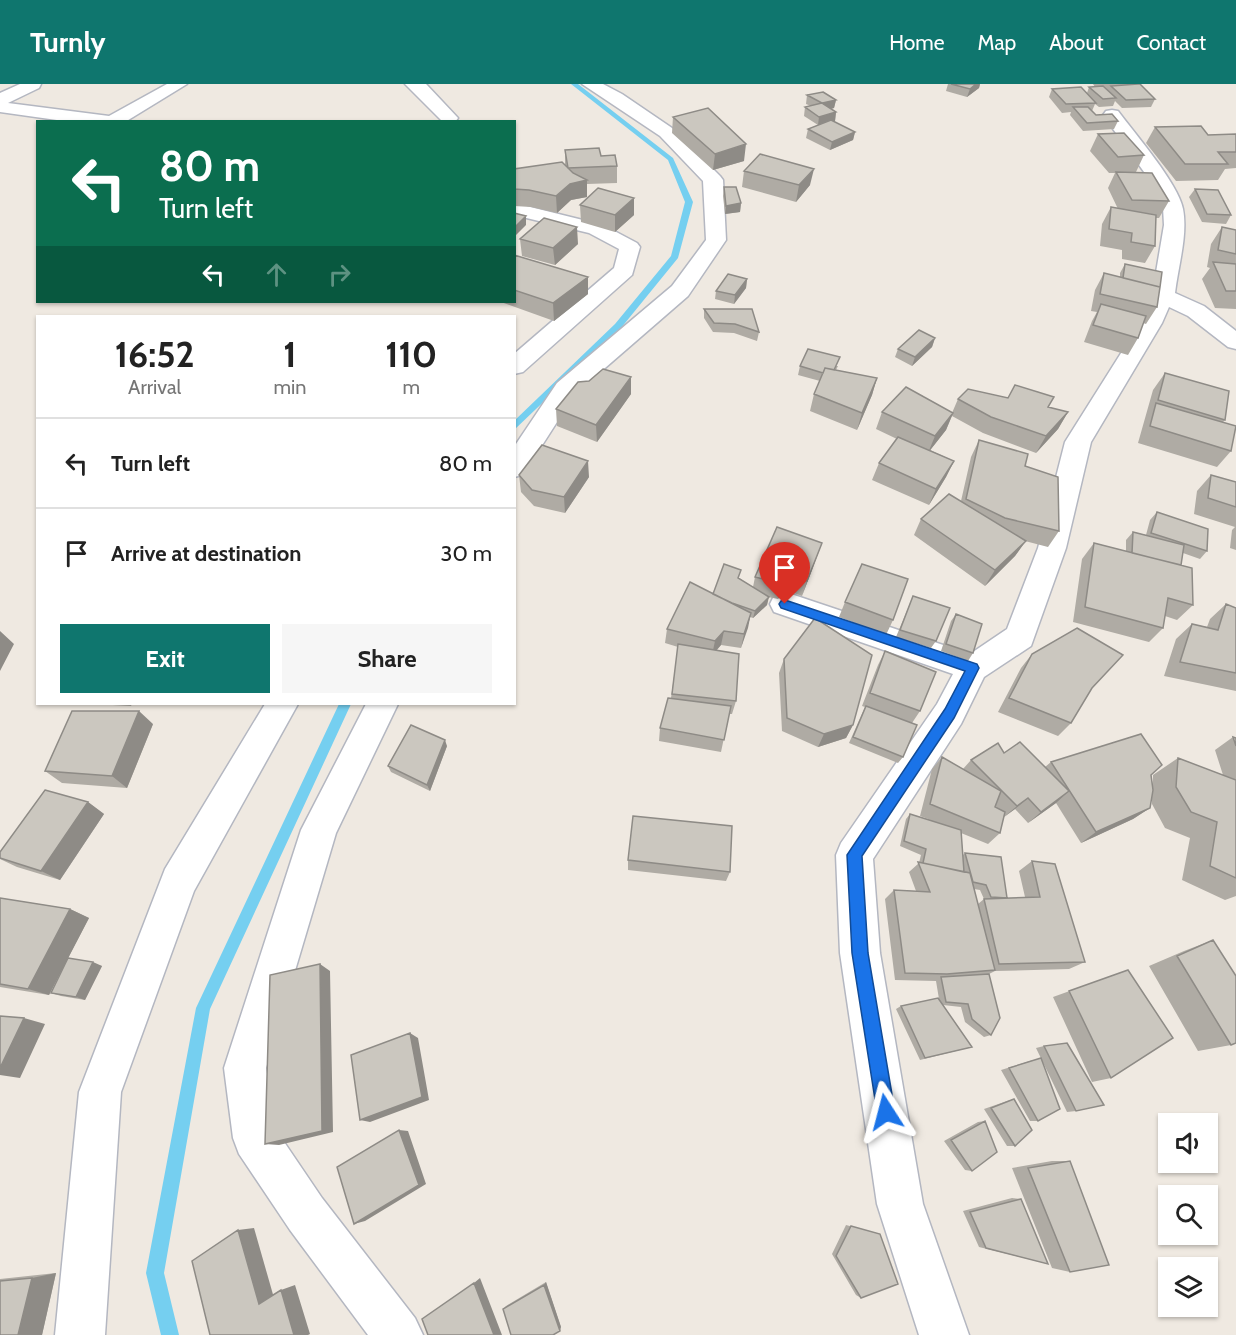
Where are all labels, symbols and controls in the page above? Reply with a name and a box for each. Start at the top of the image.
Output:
text: Turnly [30,25,106,59]
text: Home [889,30,945,55]
text: Map [978,30,1016,55]
text: About [1049,30,1103,55]
text: Contact [1136,30,1206,55]
text: 80 m [159,140,260,192]
icon: left [60,144,138,222]
text: Turn left [159,192,253,225]
icon: left [197,258,230,291]
icon: ahead [260,258,293,291]
icon: right [323,258,356,291]
text: 16:52 [115,332,195,376]
text: 1 [283,332,297,376]
text: 110 [385,332,437,376]
text: Arrival [128,375,181,399]
text: min [273,375,306,399]
text: m [402,375,420,399]
icon: left [60,447,93,480]
text: Turn left [111,450,190,477]
text: 80 m [439,450,492,477]
icon: arrive [60,537,93,570]
text: Arrive at destination [111,540,301,567]
text: 30 m [440,540,492,567]
pin [759,542,810,604]
icon: arrive [768,551,801,584]
button: Exit [60,624,270,693]
button: Share [282,624,492,693]
position arrow [854,1080,918,1144]
map controls [1158,1113,1218,1317]
button: sound [1158,1113,1218,1173]
button: search [1158,1185,1218,1245]
button: layers [1158,1257,1218,1317]

